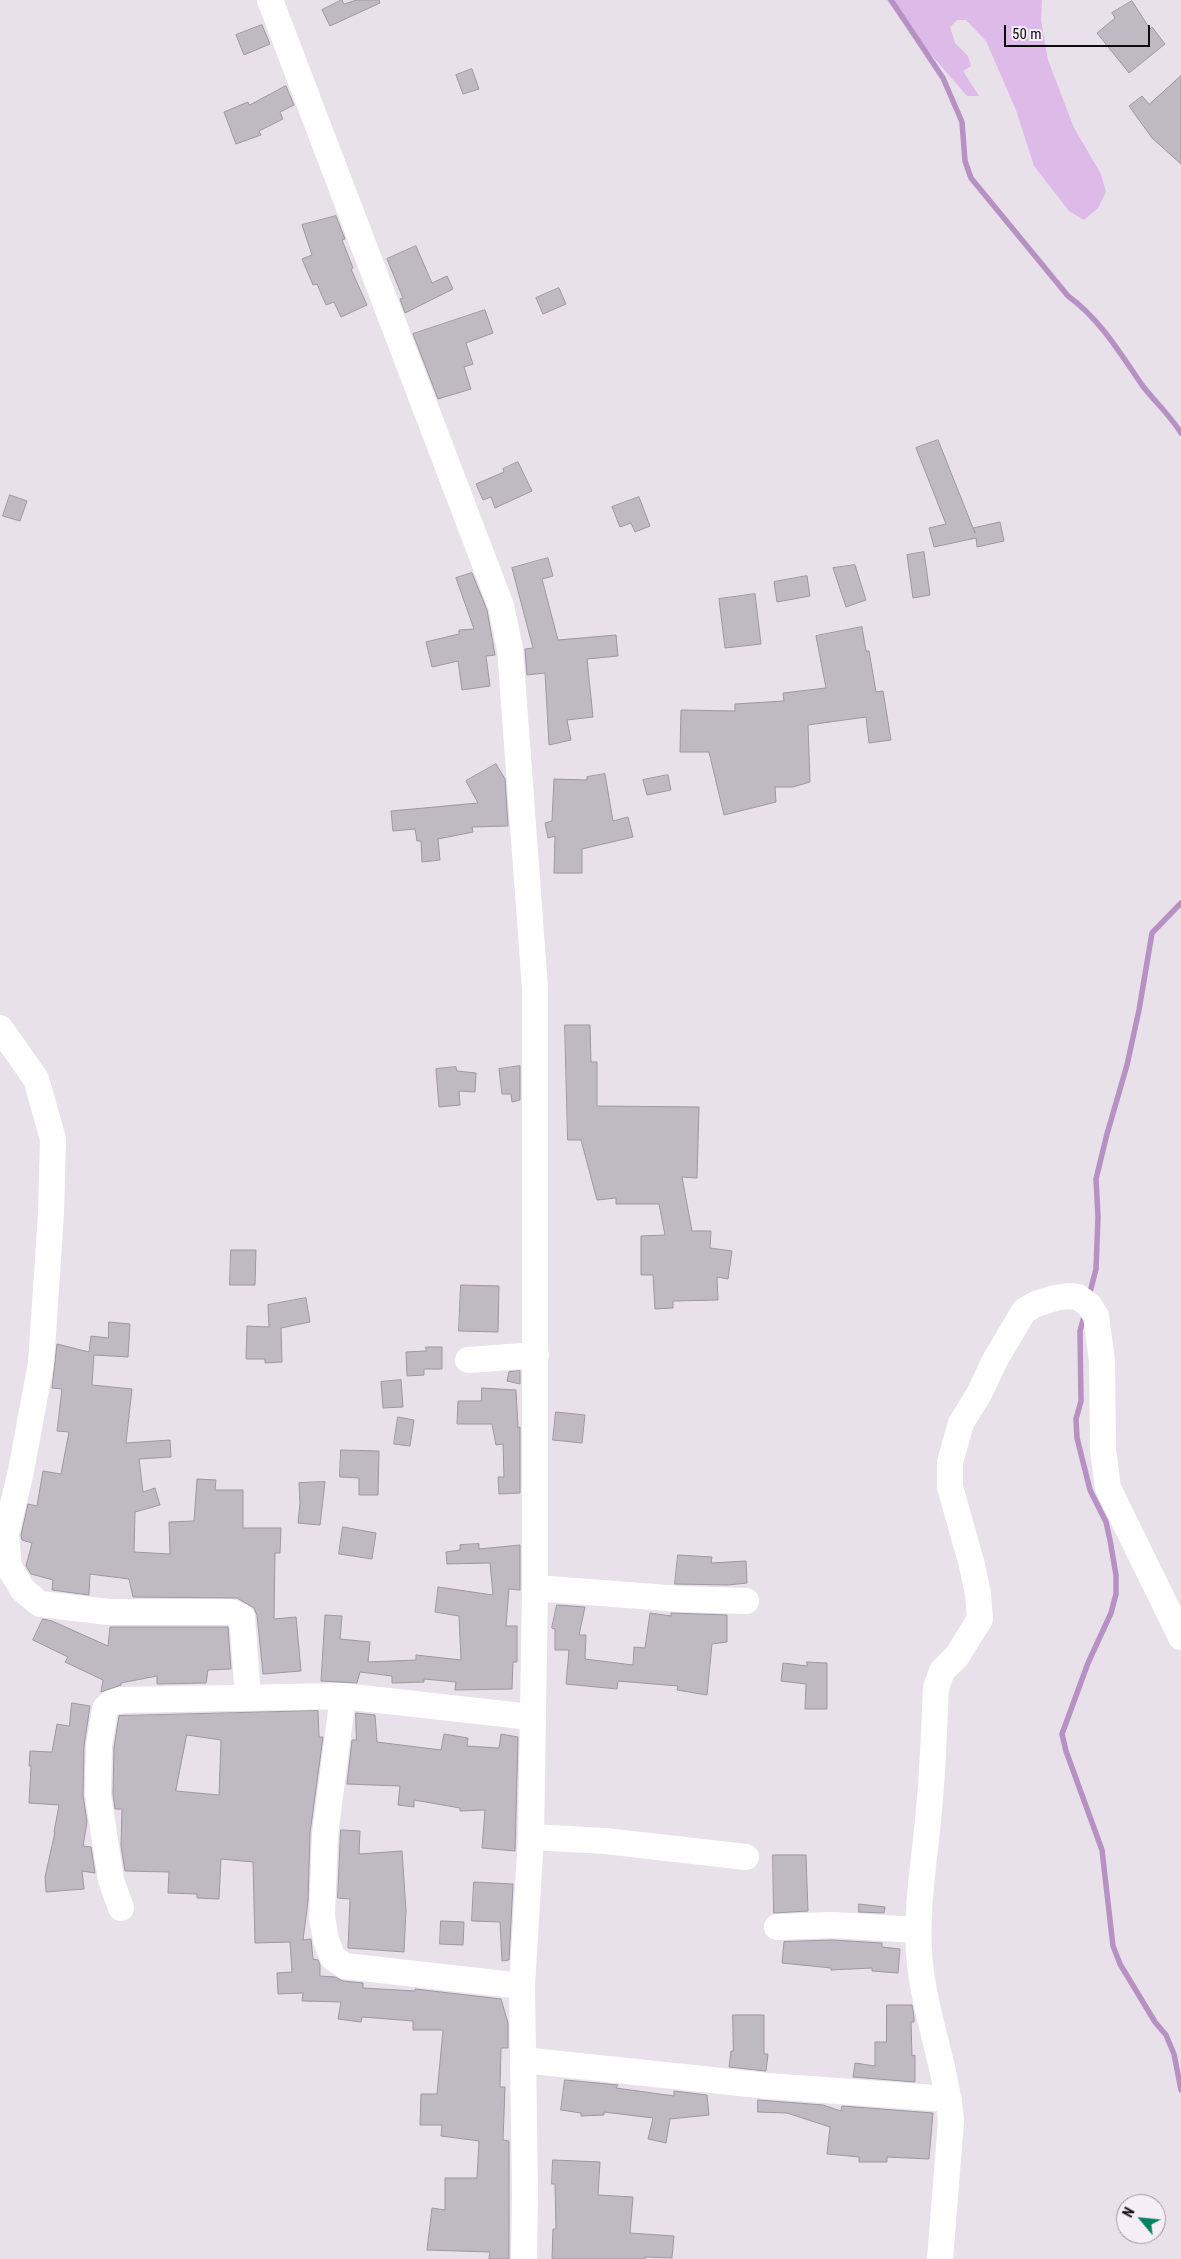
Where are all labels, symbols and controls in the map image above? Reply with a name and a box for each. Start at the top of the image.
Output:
scale bar [1006,15,1152,47]
text: 50 m [1012,25,1042,43]
north arrow [1116,2194,1166,2244]
text: N [1120,2205,1138,2220]

